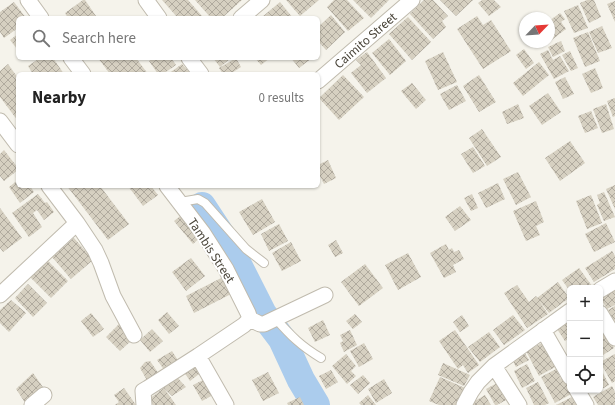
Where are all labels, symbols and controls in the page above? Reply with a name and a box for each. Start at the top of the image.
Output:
street label: Caimito Street [330,8,401,73]
north arrow [519,12,555,48]
search box [16,16,320,60]
icon: search [30,27,52,49]
text: Search here [62,28,136,49]
text: Nearby [32,86,86,110]
text: 0 results [259,89,304,107]
street label: Tambis Street [183,214,239,287]
map controls [567,285,603,393]
button: + [567,285,603,321]
button: − [567,321,603,357]
button: locate [567,357,603,393]

